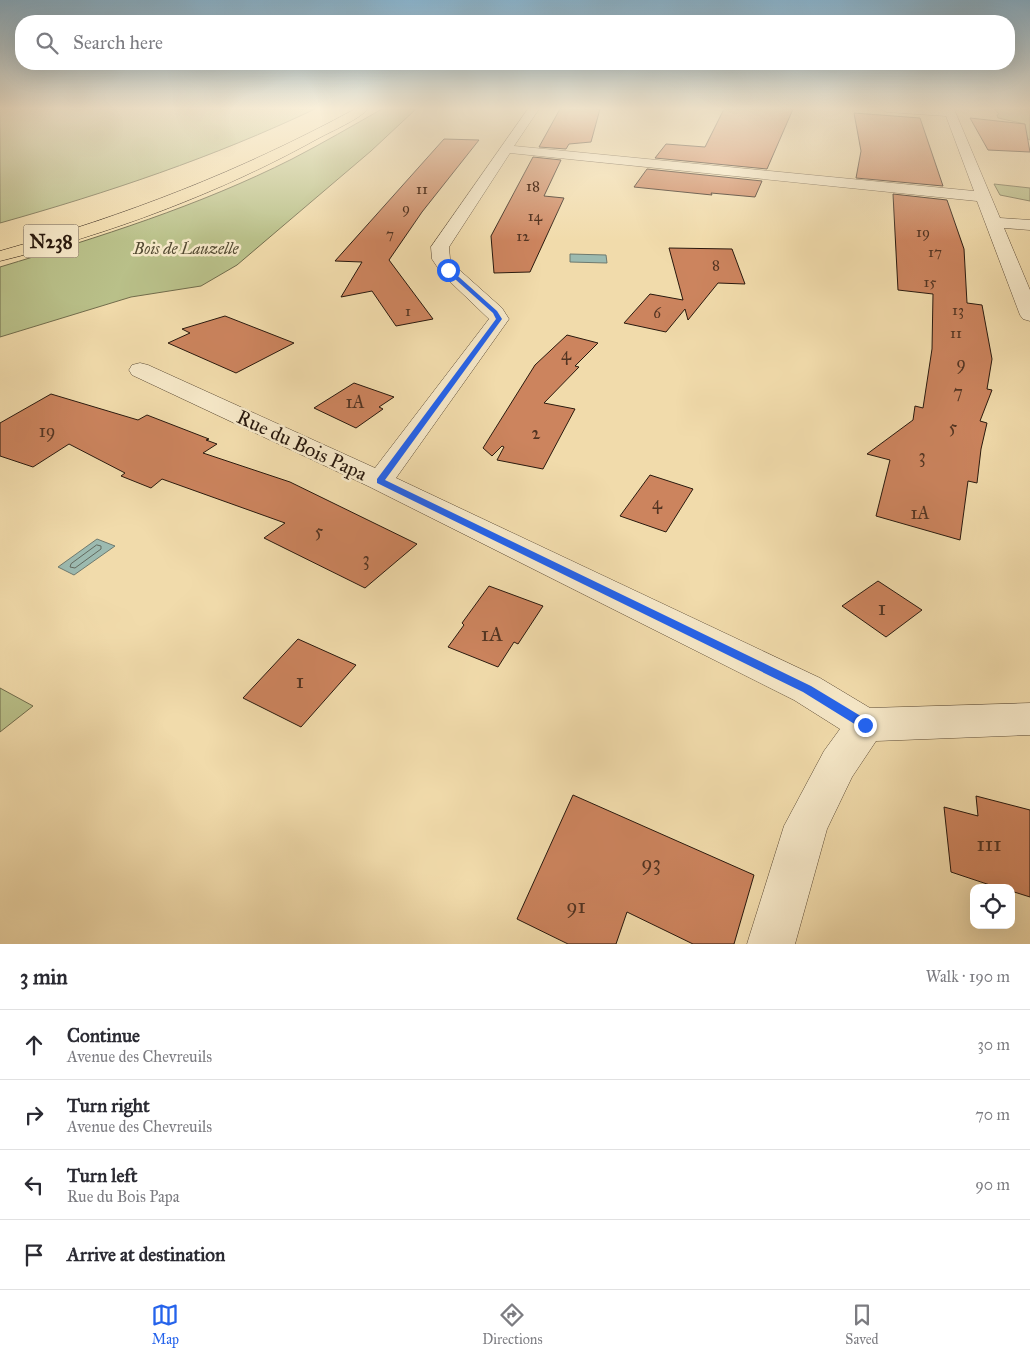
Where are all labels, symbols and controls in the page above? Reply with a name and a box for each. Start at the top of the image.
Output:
search box [15,15,1015,70]
icon: search [33,29,61,57]
text: Search here [73,31,163,54]
house number: 18 [526,177,540,195]
house number: 11 [416,180,428,198]
house number: 9 [402,199,410,217]
house number: 14 [528,207,543,225]
house number: 19 [916,223,930,241]
road number: N238 [23,225,78,258]
house number: 7 [386,225,394,243]
house number: 12 [516,227,530,245]
park label: Bois de Lauzelle [133,239,239,258]
house number: 17 [928,243,942,261]
house number: 8 [712,256,720,274]
route start [437,259,460,282]
house number: 15 [924,273,936,291]
house number: 13 [952,301,964,319]
house number: 1 [405,302,411,320]
house number: 6 [653,304,662,322]
house number: 11 [950,324,962,342]
house number: 4 [561,343,572,365]
house number: 9 [956,352,966,374]
house number: 7 [953,381,963,403]
house number: 1A [345,391,365,413]
street label: Rue du Bois Papa [233,404,371,486]
house number: 5 [949,416,958,438]
house number: 19 [39,420,55,442]
house number: 2 [532,422,541,444]
house number: 3 [918,445,926,467]
house number: 4 [652,492,663,514]
house number: 1A [910,502,930,524]
house number: 5 [315,520,324,542]
house number: 3 [362,548,370,570]
house number: 1 [878,595,886,621]
house number: 1A [481,621,503,647]
house number: 1 [296,668,304,694]
route end [854,714,877,737]
house number: 111 [977,831,1001,857]
house number: 93 [641,850,661,876]
map controls [970,884,1015,929]
button: locate [970,884,1015,929]
house number: 91 [566,893,586,919]
text: 3 min [20,964,68,990]
text: Walk · 190 m [926,967,1010,986]
text: Continue [67,1024,140,1047]
icon: ahead [20,1031,48,1059]
text: 30 m [977,1035,1010,1054]
text: Avenue des Chevreuils [67,1047,212,1066]
text: Turn right [67,1094,150,1117]
icon: right [20,1101,48,1129]
text: 70 m [975,1105,1010,1124]
text: Avenue des Chevreuils [67,1117,212,1136]
text: Turn left [67,1164,137,1187]
icon: left [20,1171,48,1199]
text: 90 m [975,1175,1010,1194]
text: Rue du Bois Papa [67,1187,180,1206]
icon: arrive [20,1241,48,1269]
text: Arrive at destination [67,1243,225,1266]
tab: Map [151,1301,179,1348]
tab: Directions [482,1301,543,1348]
tab: Saved [845,1301,879,1348]

